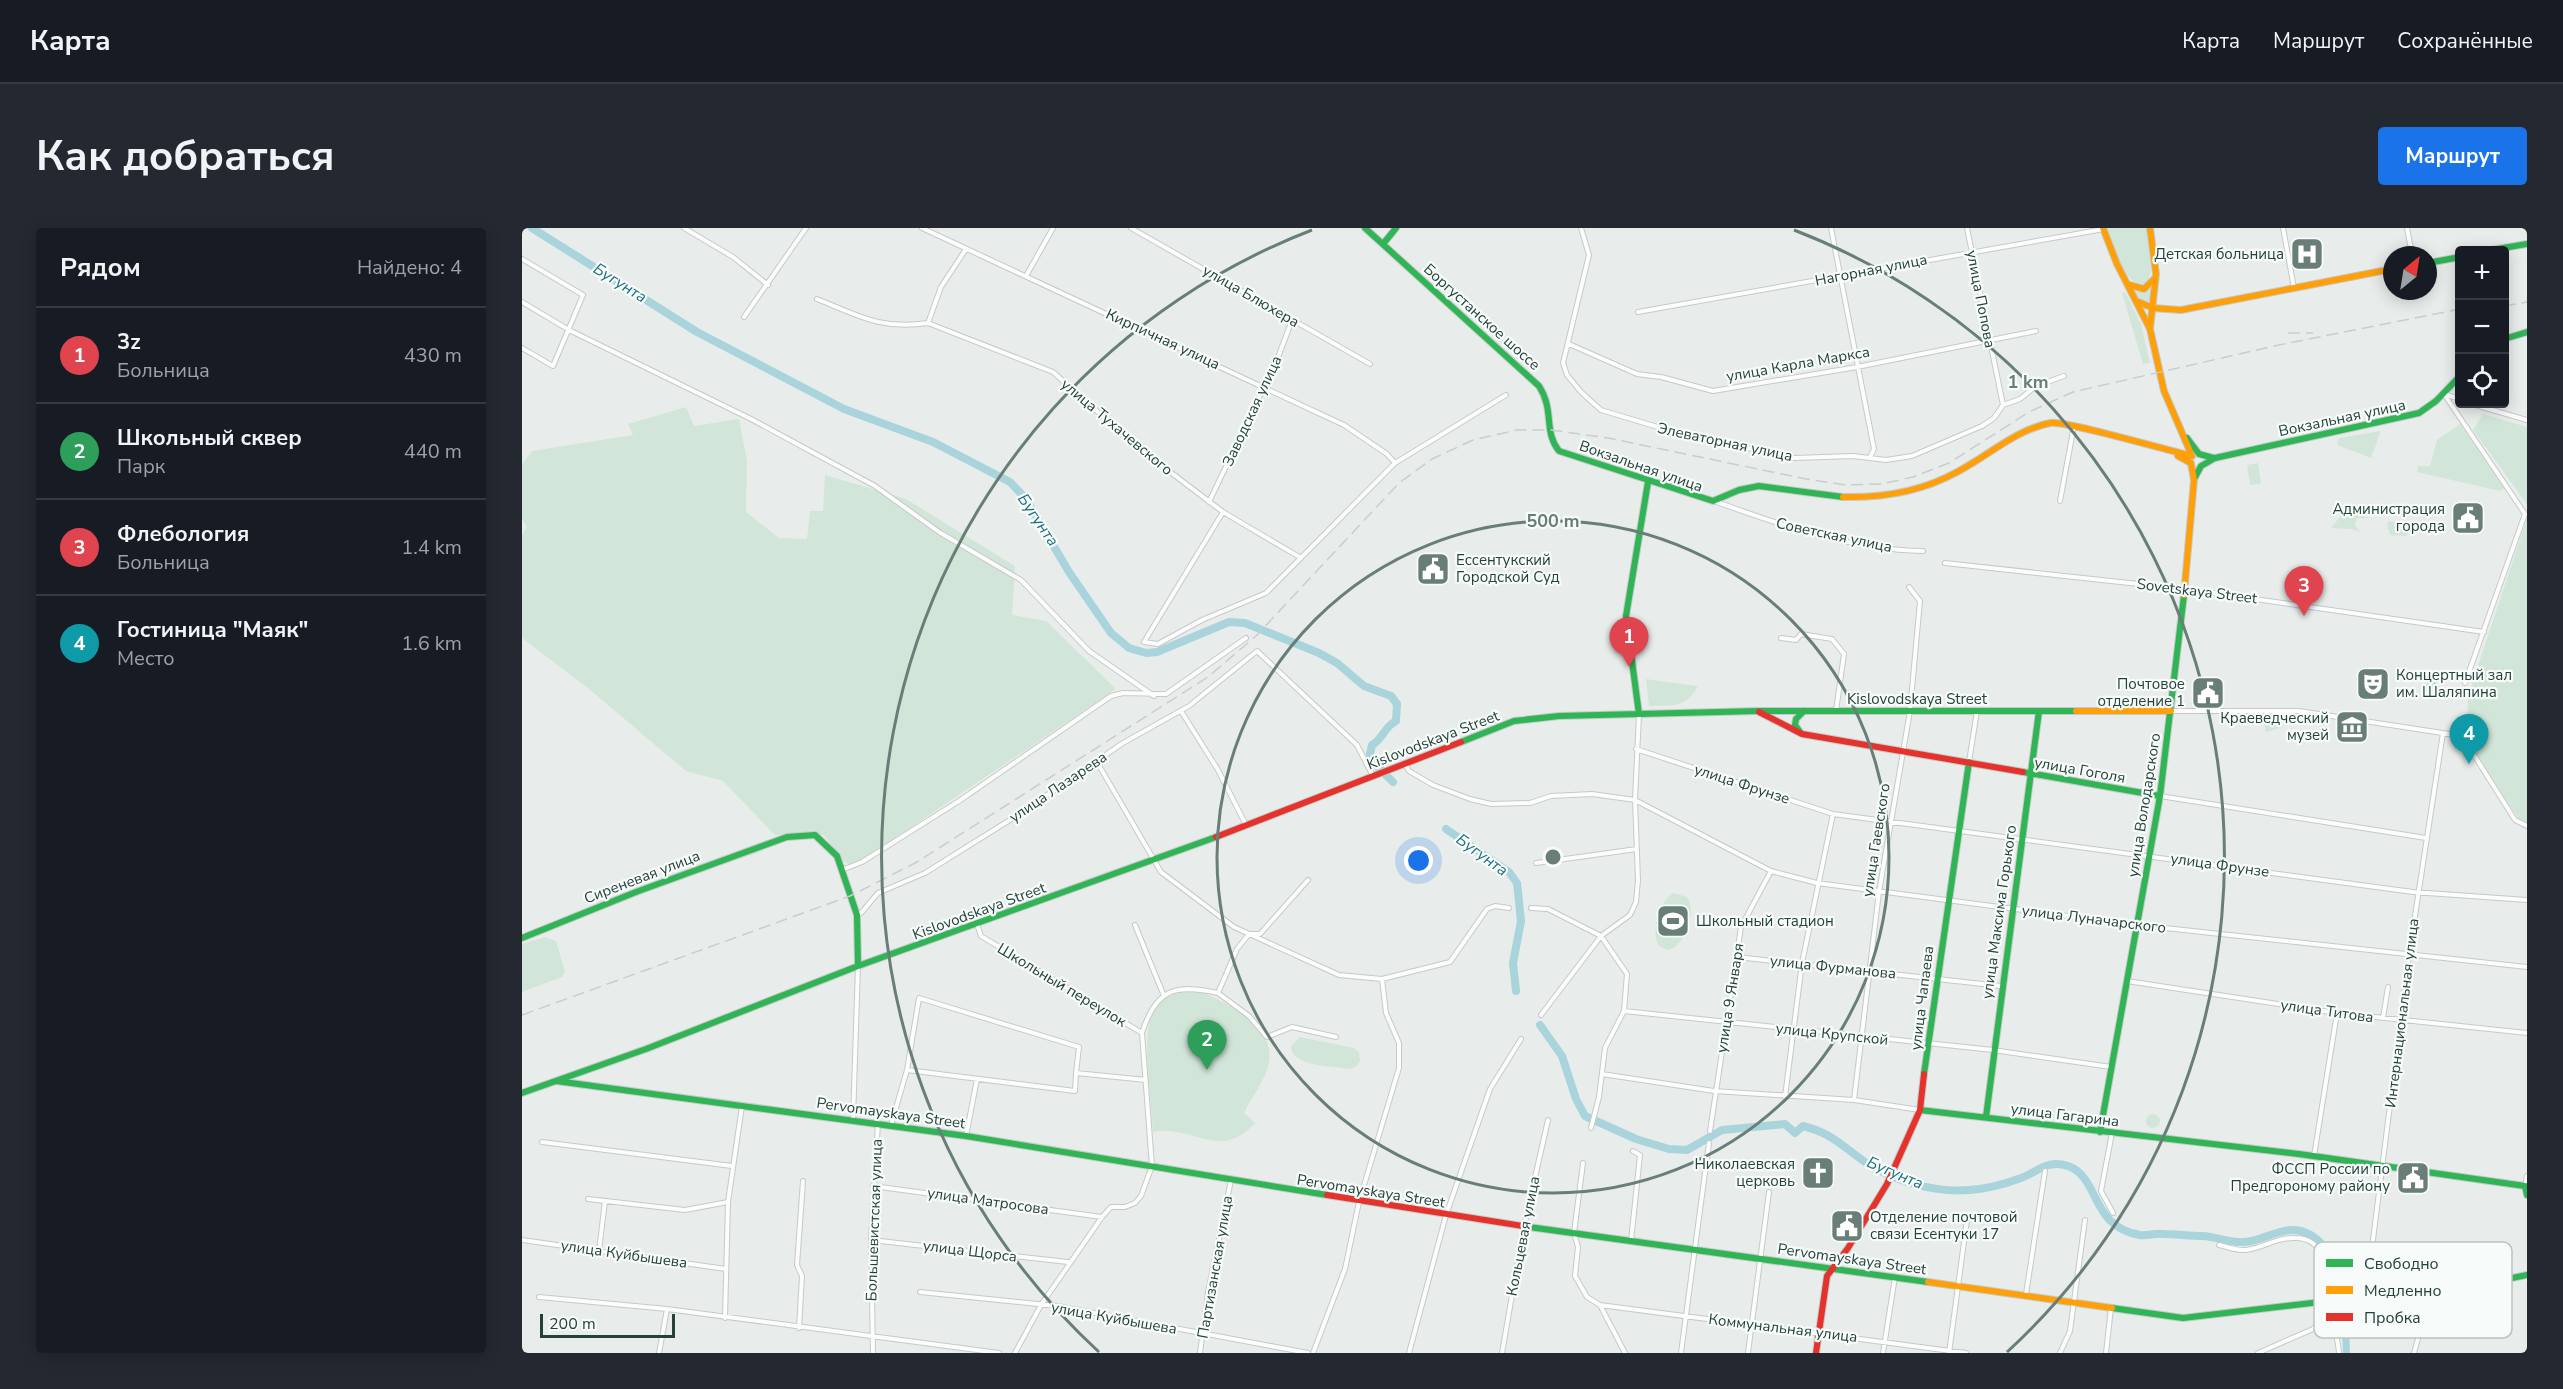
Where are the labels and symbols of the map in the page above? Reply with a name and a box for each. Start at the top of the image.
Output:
hospital icon: Детская больница [2289,236,2325,272]
place label: Детская больница [2154,244,2284,264]
north arrow [2383,246,2437,300]
street label: улица Попова [1962,248,2000,350]
street label: Нагорная улица [1813,249,1929,291]
water label: Бугунта [589,258,651,308]
street label: Боргустанское шоссе [1419,259,1545,375]
street label: улица Блюхера [1199,260,1303,332]
street label: Кирпичная улица [1103,304,1223,374]
street label: улица Карла Маркса [1725,342,1871,386]
street label: Заводская улица [1218,352,1286,470]
text: 1 km [2007,370,2049,394]
street label: улица Тухачевского [1057,374,1177,480]
street label: Вокзальная улица [2277,395,2407,441]
street label: Элеваторная улица [1656,418,1794,466]
street label: Вокзальная улица [1577,435,1705,497]
water label: Бугунта [1012,489,1064,551]
place label: Администрация города [2332,499,2445,536]
public building icon: Администрация города [2450,500,2486,536]
text: 500 m [1526,509,1580,533]
street label: Советская улица [1774,513,1894,557]
place label: Ессентукский Городской Суд [1456,550,1560,587]
public building icon: Ессентукский Городской Суд [1415,551,1451,587]
pin: 3 [2284,566,2324,616]
street label: Sovetskaya Street [2136,574,2259,608]
pin: 1 [1610,618,1648,667]
place label: Концертный зал им. Шаляпина [2396,665,2512,702]
theatre icon: Концертный зал им. Шаляпина [2355,666,2391,702]
place label: Почтовое отделение 1 [2098,674,2185,711]
public building icon: Почтовое отделение 1 [2190,675,2226,711]
street label: Kislovodskaya Street [1847,689,1988,709]
street label: Kislovodskaya Street [1364,705,1503,774]
place label: Краеведческий музей [2220,708,2329,745]
museum icon: Краеведческий музей [2334,709,2370,745]
pin: 4 [2450,714,2488,764]
street label: улица Володарского [2123,732,2165,878]
street label: улица Лазарева [1005,747,1111,827]
street label: улица Гоголя [2033,752,2127,788]
street label: улица Фрунзе [1692,759,1792,809]
street label: улица Гаевского [1857,782,1895,898]
street label: улица Максима Горького [1977,824,2021,1000]
water label: Бугунта [1451,829,1513,881]
street label: Сиреневая улица [581,846,703,908]
your location [1404,846,1433,875]
centre of rings [1543,847,1563,867]
street label: улица Фрунзе [2169,848,2271,882]
street label: Kislovodskaya Street [910,877,1049,944]
street label: улица Луначарского [2021,900,2167,938]
sports icon: Школьный стадион [1655,903,1691,939]
place label: Школьный стадион [1696,911,1834,931]
street label: Интернациональная улица [2380,917,2424,1109]
street label: Школьный переулок [994,939,1130,1032]
street label: улица 9 Января [1711,942,1749,1054]
street label: улица Чапаева [1906,945,1938,1051]
street label: улица Фурманова [1769,950,1897,984]
street label: улица Титова [2279,995,2375,1027]
street label: улица Крупской [1775,1018,1889,1050]
pin: 2 [1188,1020,1226,1070]
street label: Pervomayskaya Street [815,1093,967,1133]
street label: улица Гагарина [2010,1098,2120,1132]
street label: Большевистская улица [861,1138,887,1302]
water label: Бугунта [1863,1151,1927,1195]
place label: Николаевская церковь [1694,1154,1795,1191]
church icon: Николаевская церковь [1800,1155,1836,1191]
place label: ФССП России по Предгороному району [2231,1159,2390,1196]
public building icon: ФССП России по Предгороному району [2395,1160,2431,1196]
street label: Pervomayskaya Street [1295,1169,1447,1213]
street label: Кольцевая улица [1502,1174,1544,1298]
street label: улица Матросова [926,1183,1050,1219]
street label: Партизанская улица [1193,1194,1237,1340]
place label: Отделение почтовой связи Есентуки 17 [1870,1207,2018,1244]
public building icon: Отделение почтовой связи Есентуки 17 [1829,1208,1865,1244]
street label: улица Куйбышева [560,1235,688,1273]
street label: улица Щорса [922,1235,1018,1267]
street label: Pervomayskaya Street [1776,1239,1928,1279]
legend [2314,1242,2512,1338]
text: Свободно [2364,1253,2439,1275]
text: Медленно [2364,1280,2442,1302]
street label: улица Куйбышева [1050,1297,1178,1339]
text: Пробка [2364,1307,2421,1329]
street label: Коммунальная улица [1707,1309,1859,1347]
scale bar [540,1311,675,1338]

